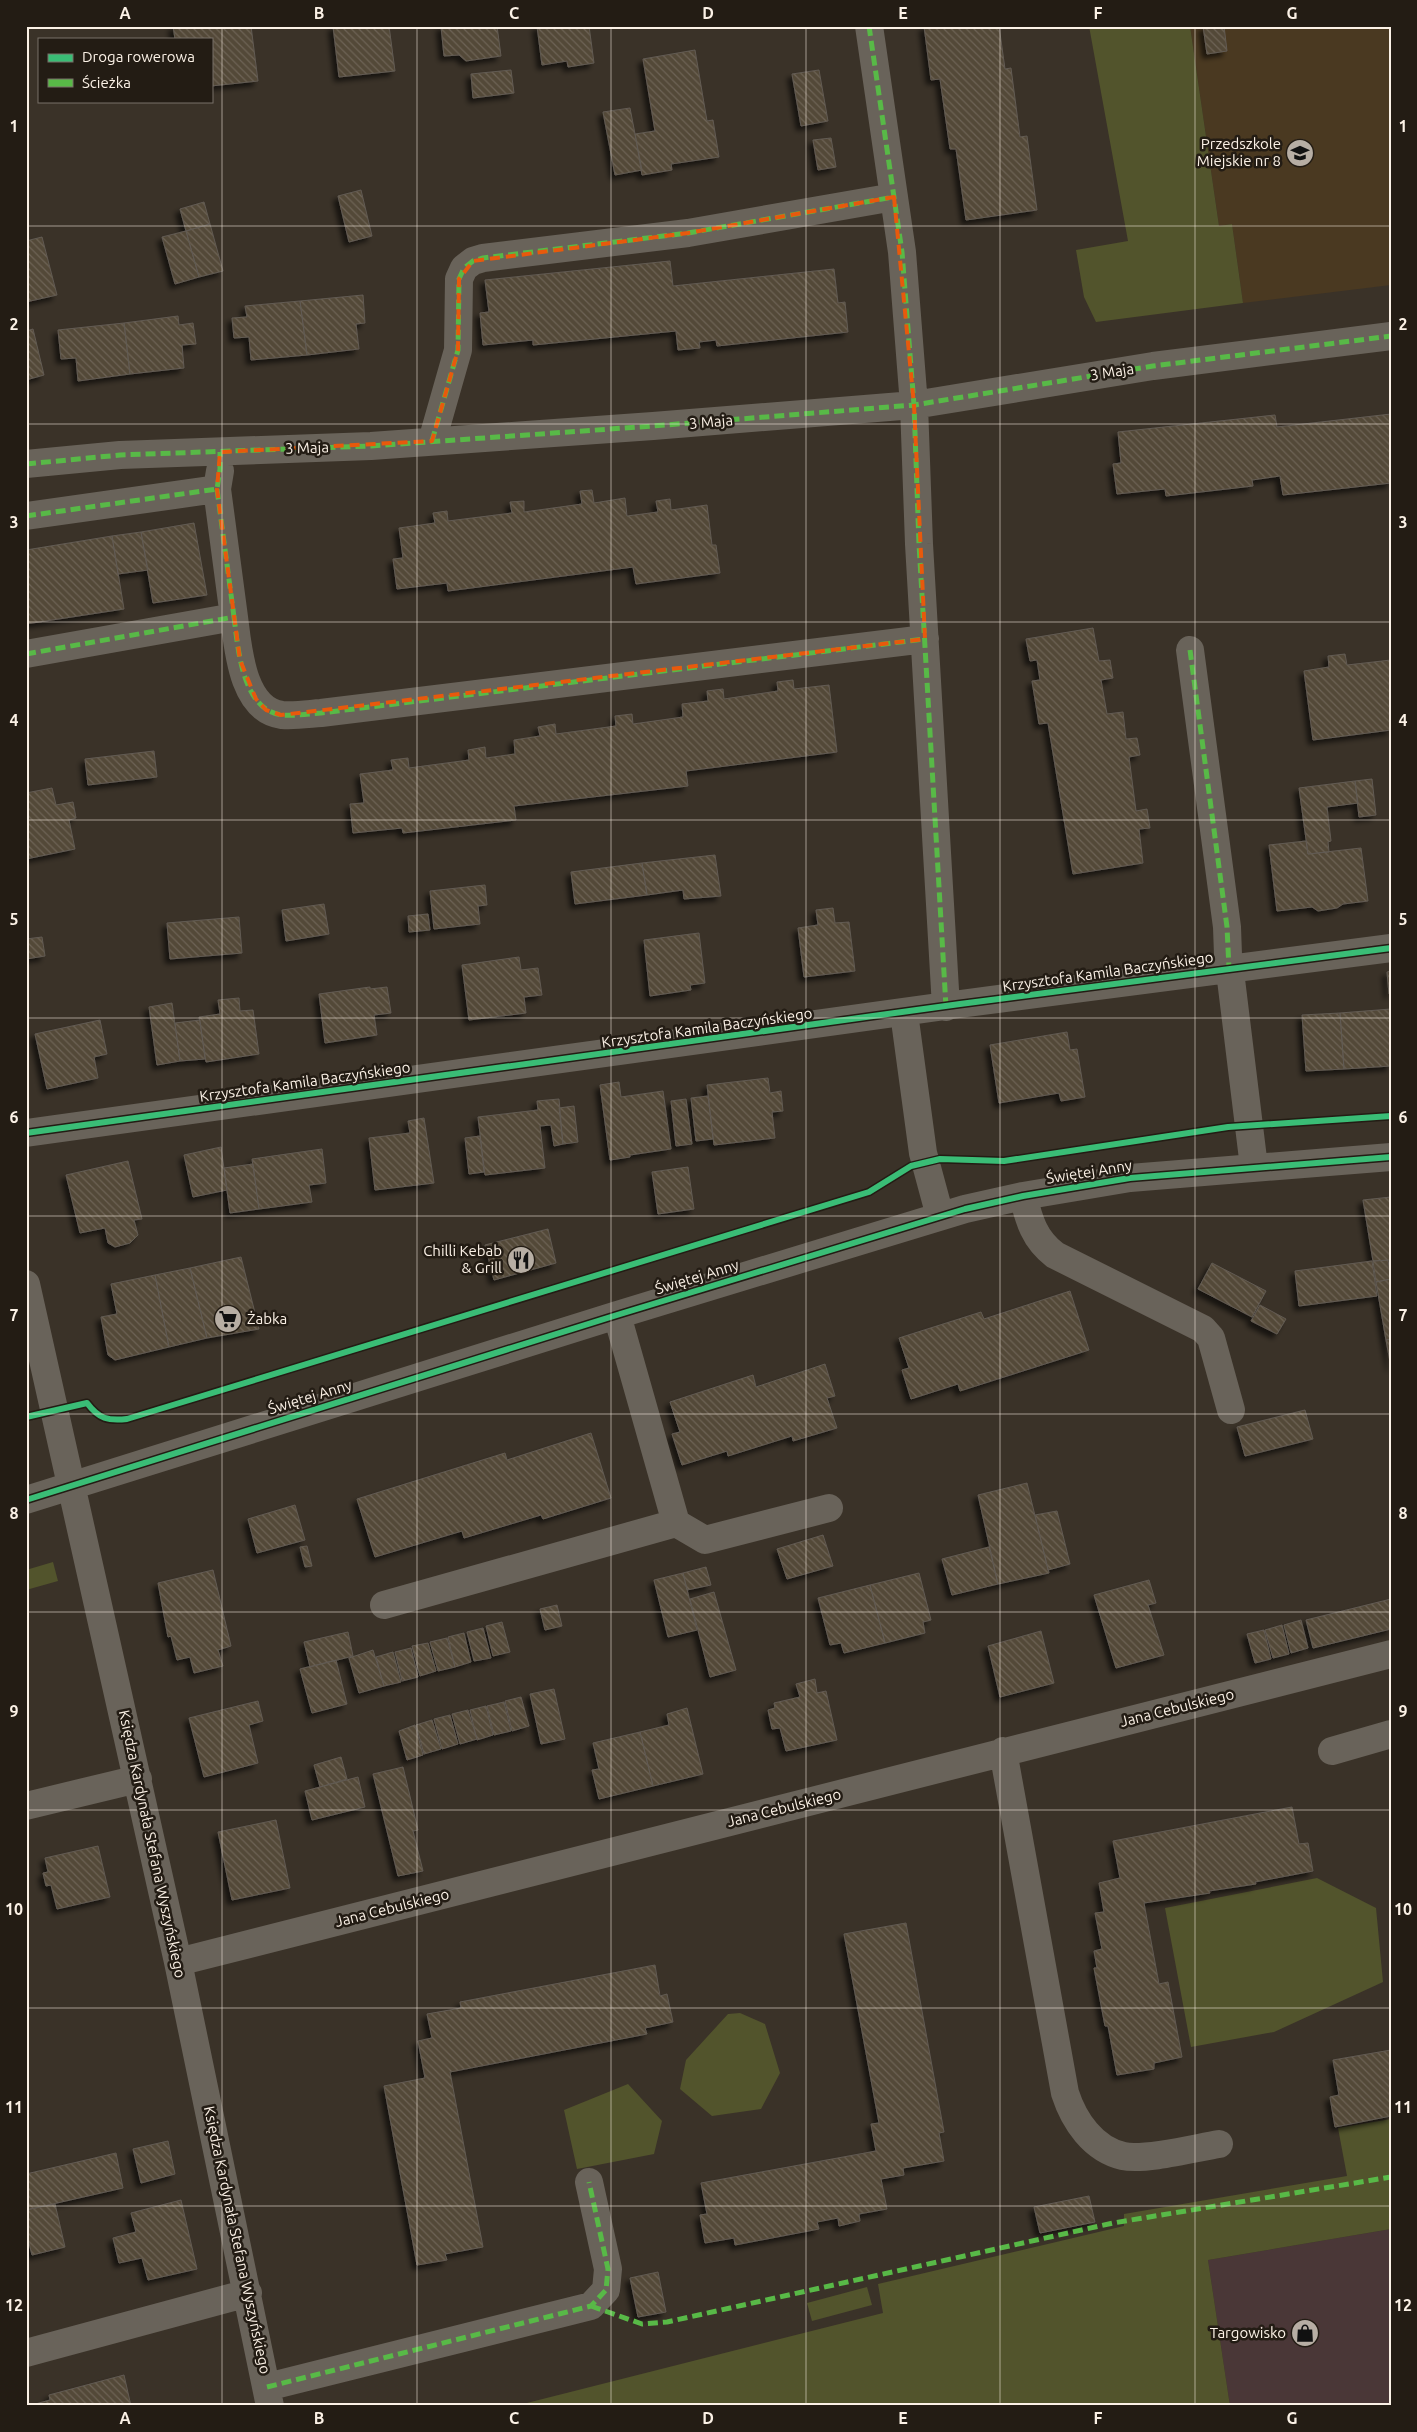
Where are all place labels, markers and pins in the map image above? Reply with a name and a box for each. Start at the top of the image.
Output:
place label: Przedszkole Miejskie nr 8 [1197,135,1281,169]
school or university icon: Przedszkole Miejskie nr 8 [1285,138,1315,168]
place label: Chilli Kebab & Grill [423,1242,502,1276]
restaurant icon: Chilli Kebab & Grill [506,1245,536,1275]
supermarket icon: Żabka [213,1304,243,1334]
place label: Żabka [247,1310,287,1327]
shop icon: Targowisko [1290,2318,1320,2348]
place label: Targowisko [1210,2324,1286,2341]

